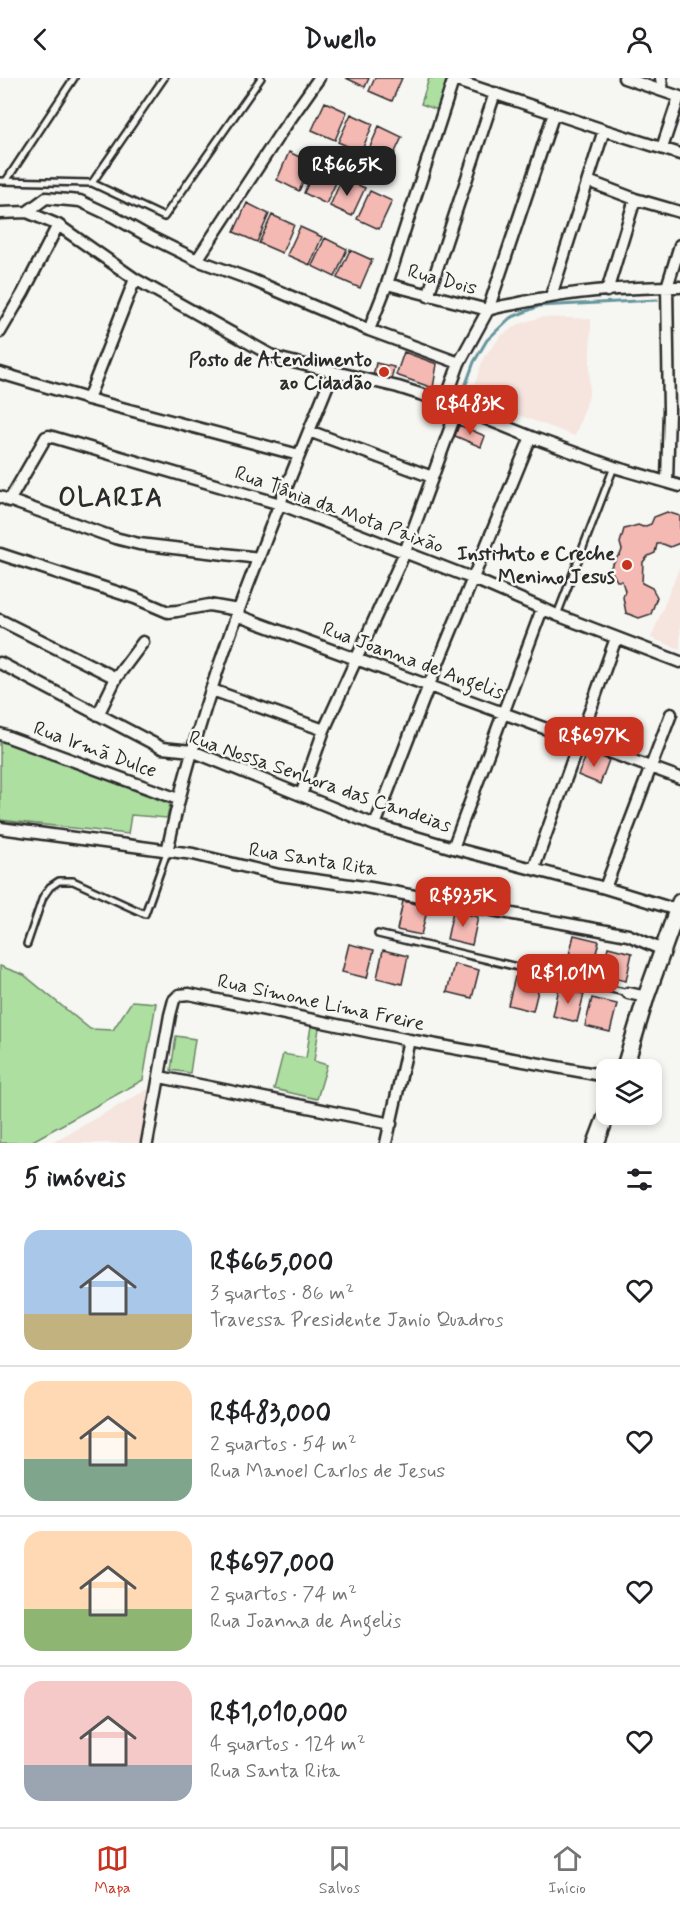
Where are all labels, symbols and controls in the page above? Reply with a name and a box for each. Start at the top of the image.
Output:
text: Dwello [304,22,376,57]
icon: back [24,23,57,56]
icon: person [623,23,656,56]
pin: R$665K [298,146,396,197]
text: R$665K [312,152,382,179]
street label: Rua Dois [404,258,480,302]
place label: Posto de Atendimento ao Cidadão [189,347,372,397]
marker: Posto de Atendimento ao Cidadão [377,365,391,379]
pin: R$483K [421,385,519,436]
text: R$483K [436,391,504,418]
street label: Rua Tânia da Mota Paixão [231,460,447,560]
district label: OLARIA [58,482,164,516]
place label: Instituto e Creche Menino Jesus [457,541,615,591]
marker: Instituto e Creche Menino Jesus [620,558,634,572]
street label: Rua Joanna de Angelis [318,616,508,708]
street label: Rua Irmã Dulce [29,715,161,785]
pin: R$697K [545,717,643,768]
text: R$697K [559,723,629,750]
street label: Rua Nossa Senhora das Candeias [185,724,455,840]
street label: Rua Santa Rita [247,836,380,884]
pin: R$935K [414,877,512,928]
text: R$935K [430,883,496,910]
pin: R$1.01M [513,954,623,1005]
text: R$1.01M [531,960,605,987]
street label: Rua Simone Lima Freire [215,968,427,1038]
map controls [596,1059,662,1125]
button: layers [596,1059,662,1125]
text: 5 imóveis [24,1162,126,1196]
icon: filters [623,1163,656,1196]
text: R$665,000 [210,1246,333,1280]
icon: home [72,1254,144,1326]
icon: heart [623,1274,656,1307]
text: 3 quartos · 86 m² [210,1280,354,1307]
text: Travessa Presidente Janio Quadros [210,1307,503,1334]
text: R$483,000 [210,1397,331,1431]
icon: home [72,1405,144,1477]
icon: heart [623,1425,656,1458]
text: 2 quartos · 54 m² [210,1431,357,1458]
text: Rua Manoel Carlos de Jesus [210,1458,445,1485]
text: R$697,000 [210,1547,334,1581]
icon: home [72,1555,144,1627]
icon: heart [623,1575,656,1608]
text: 2 quartos · 74 m² [210,1581,357,1608]
text: Rua Joanna de Angelis [210,1608,401,1635]
text: R$1,010,000 [210,1697,348,1731]
icon: home [72,1705,144,1777]
icon: heart [623,1725,656,1758]
text: 4 quartos · 124 m² [210,1731,366,1758]
text: Rua Santa Rita [210,1758,340,1785]
tab: Mapa [94,1842,131,1899]
tab: Salvos [319,1842,360,1899]
tab: Início [548,1842,586,1899]

